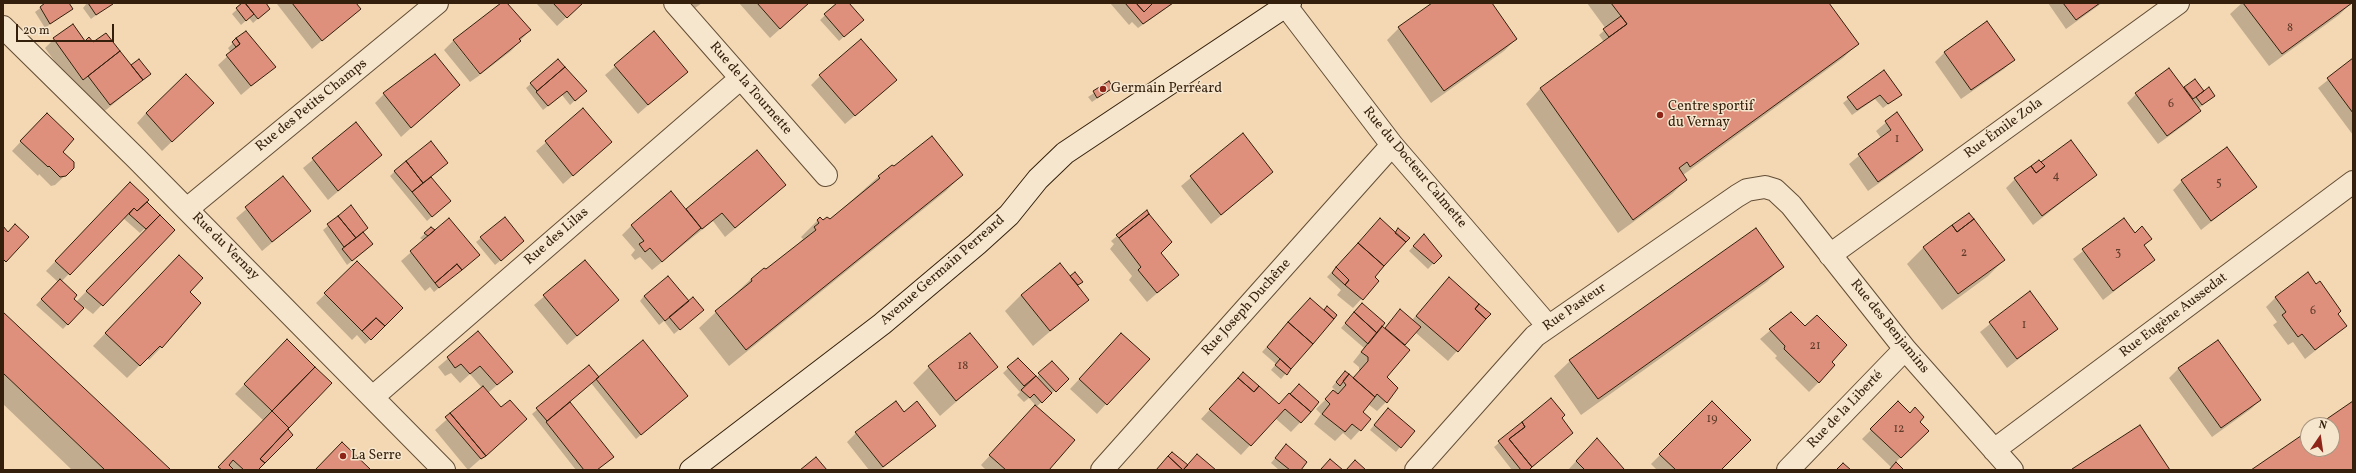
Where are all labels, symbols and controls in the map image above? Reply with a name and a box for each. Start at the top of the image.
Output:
scale bar [18,16,116,42]
house number: 8 [2287,22,2293,36]
text: 20 m [23,23,50,39]
street label: Rue de la Tournette [705,39,795,139]
street label: Rue des Petits Champs [253,56,371,156]
place label: Germain Perréard [1111,81,1222,97]
marker: Germain Perréard [1098,84,1108,94]
street label: Rue Émile Zola [1962,95,2046,163]
house number: 6 [2168,98,2174,112]
place label: Centre sportif du Vernay [1668,99,1754,132]
street label: Rue du Docteur Calmette [1358,104,1470,232]
marker: Centre sportif du Vernay [1655,110,1665,120]
house number: 1 [1895,133,1899,147]
house number: 4 [2052,170,2060,184]
house number: 5 [2216,177,2222,191]
street label: Rue des Lilas [522,205,592,269]
street label: Rue du Vernay [188,210,262,284]
street label: Avenue Germain Perreard [877,212,1009,330]
house number: 2 [1961,247,1967,261]
house number: 3 [2115,247,2121,261]
street label: Rue Joseph Duchêne [1199,256,1295,360]
street label: Rue Eugène Aussedat [2117,270,2231,362]
street label: Rue des Benjamins [1846,277,1932,377]
street label: Rue Pasteur [1540,280,1610,336]
house number: 6 [2310,305,2316,319]
house number: 1 [2022,319,2026,333]
house number: 21 [1809,340,1821,354]
house number: 18 [958,360,968,374]
street label: Rue de la Liberté [1805,368,1887,452]
house number: 19 [1707,413,1717,427]
north arrow [2300,417,2340,457]
text: N [2317,418,2328,434]
house number: 12 [1893,423,1905,437]
place label: La Serre [351,448,401,464]
marker: La Serre [338,451,348,461]

